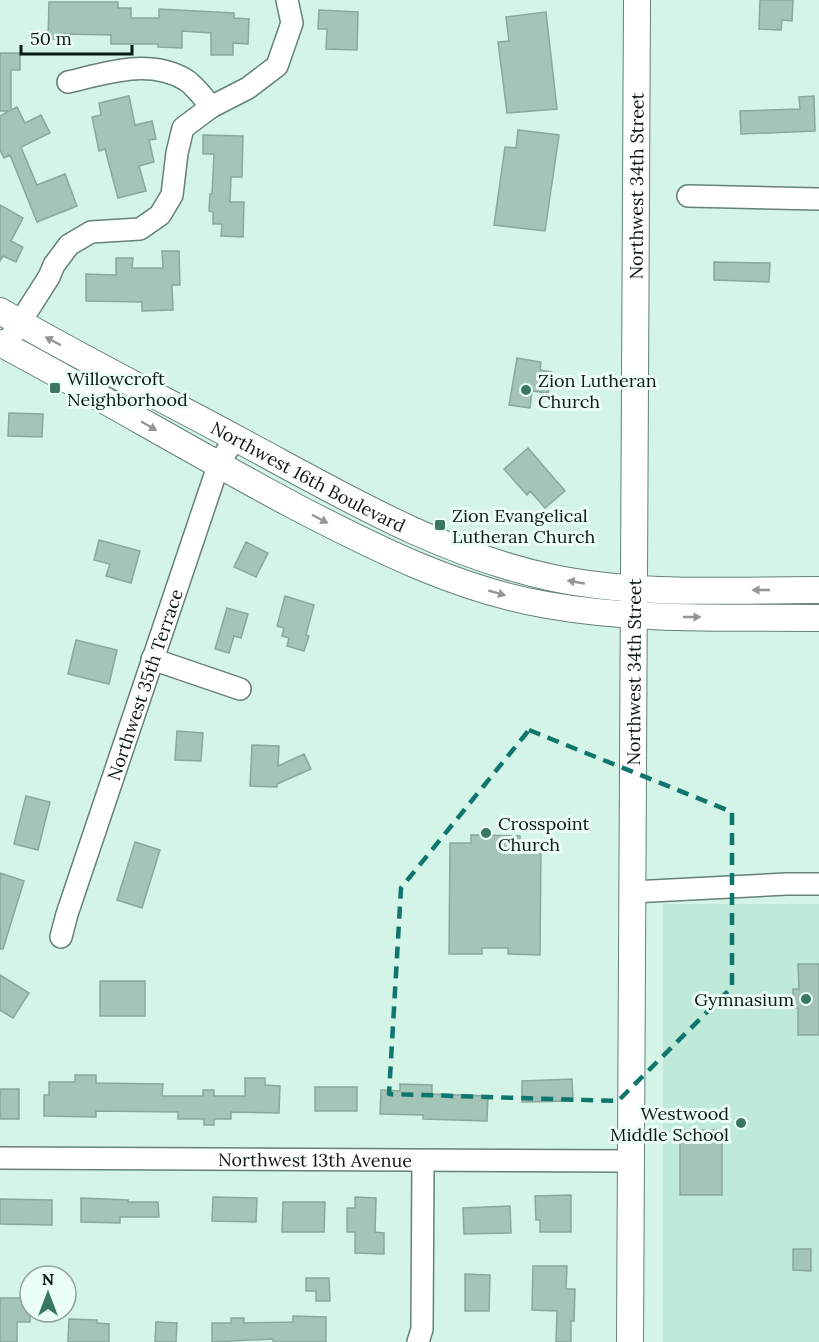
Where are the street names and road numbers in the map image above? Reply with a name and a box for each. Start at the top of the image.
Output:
street label: Northwest 34th Street [624,92,648,280]
street label: Northwest 16th Boulevard [207,416,410,537]
street label: Northwest 34th Street [622,578,645,766]
street label: Northwest 35th Terrace [101,586,187,783]
street label: Northwest 13th Avenue [218,1148,412,1171]

